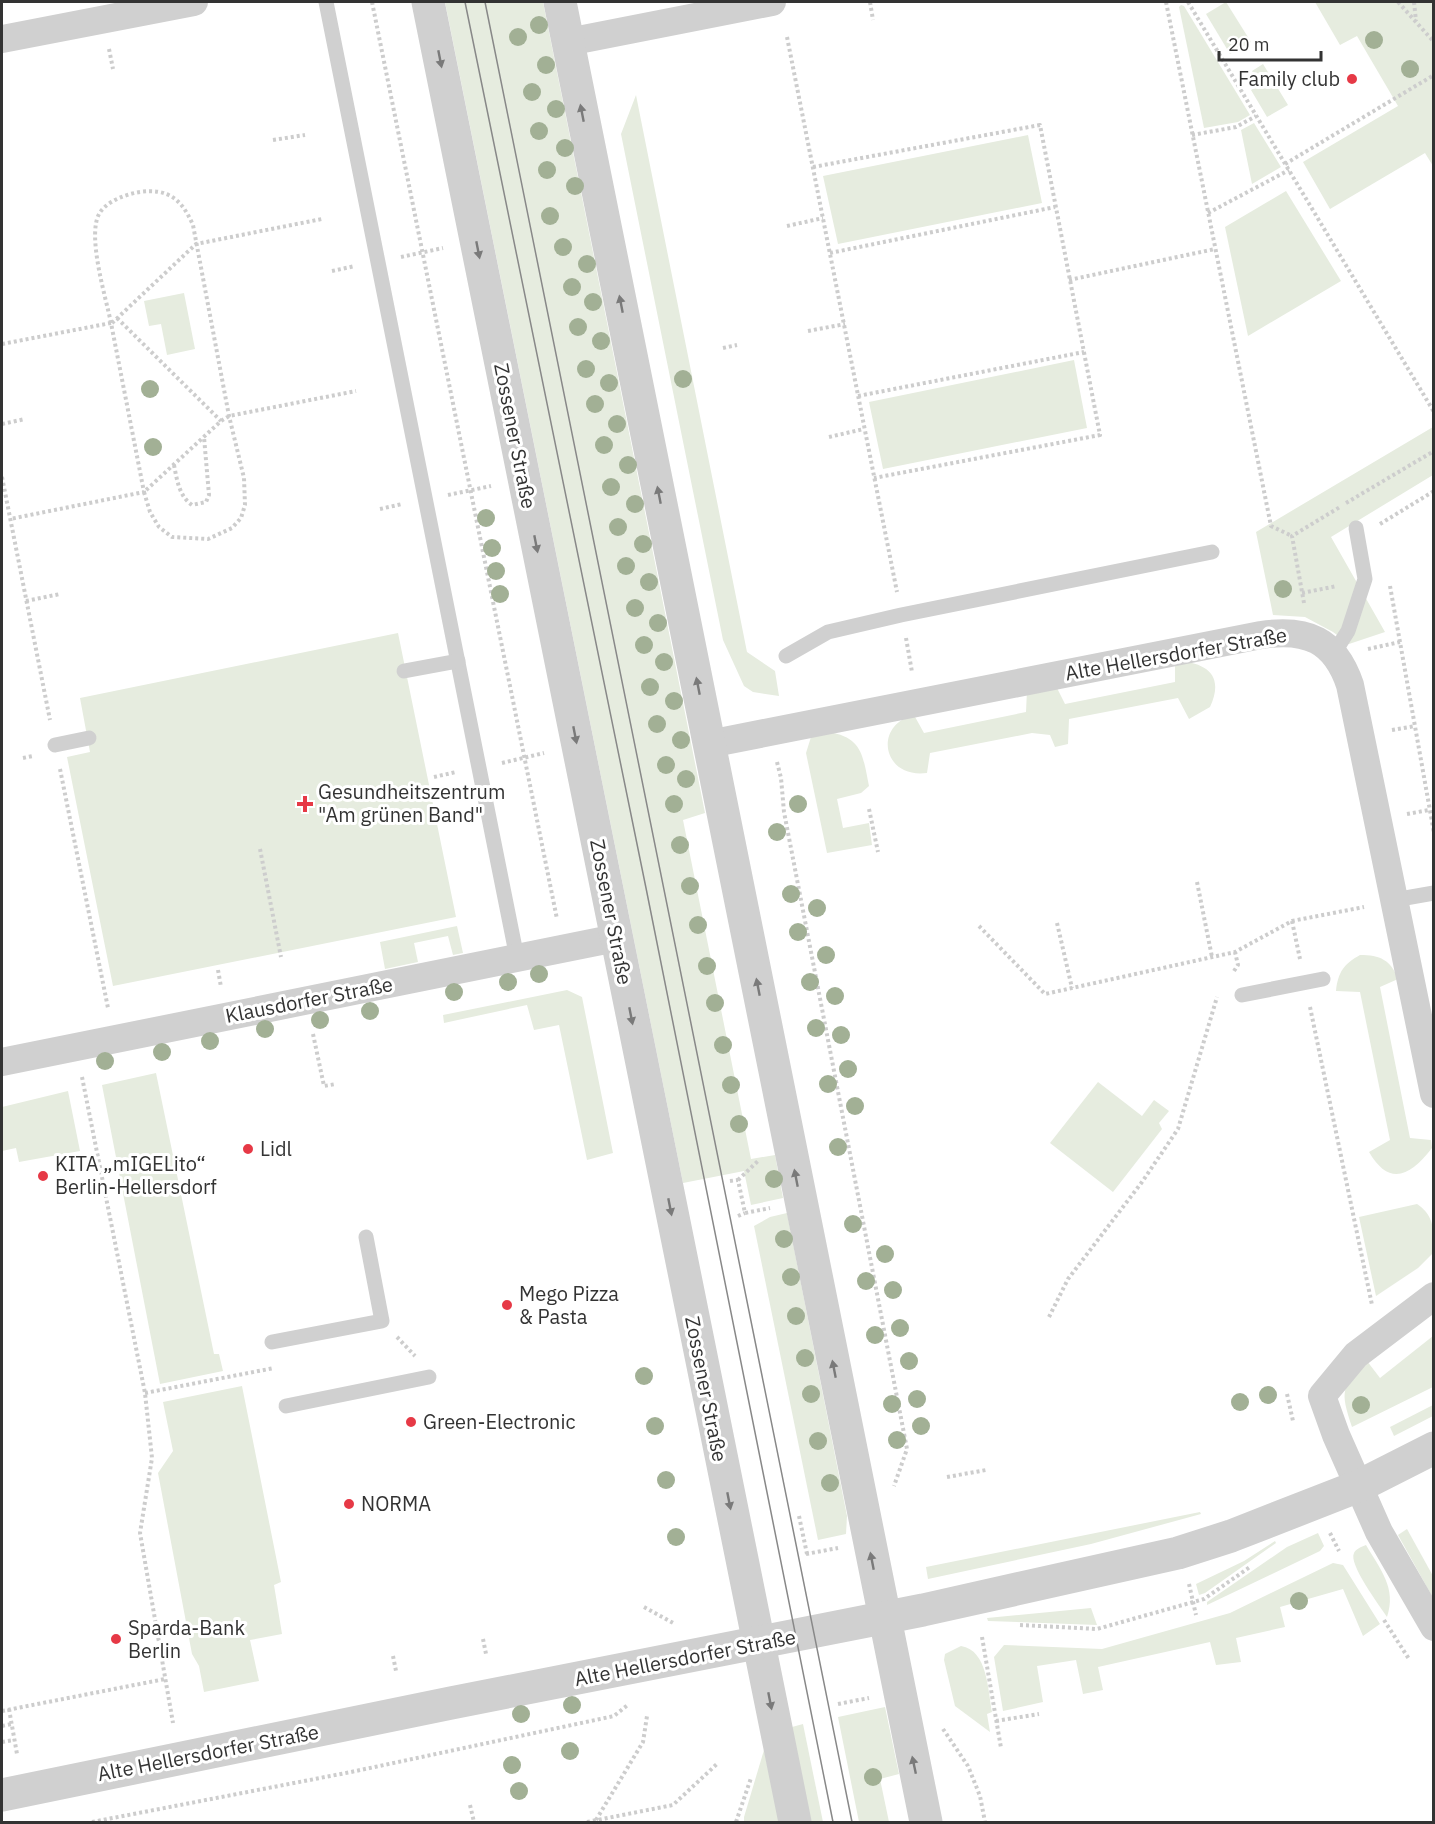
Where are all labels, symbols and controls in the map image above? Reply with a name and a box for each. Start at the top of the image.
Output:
scale bar [1219,24,1321,62]
text: 20 m [1228,33,1270,56]
one-way arrow [436,50,445,69]
place label: Family club [1238,65,1340,92]
marker: Family club [1345,72,1359,86]
one-way arrow [577,103,586,122]
one-way arrow [474,241,483,260]
one-way arrow [616,294,625,313]
street label: Zossener Straße [488,361,543,511]
one-way arrow [654,485,663,504]
one-way arrow [532,535,541,554]
street label: Alte Hellersdorfer Straße [1063,621,1289,686]
one-way arrow [693,677,702,696]
one-way arrow [571,726,580,745]
place label: Gesundheitszentrum "Am grünen Band" [318,778,505,828]
marker: Gesundheitszentrum "Am grünen Band" [296,795,314,813]
street label: Zossener Straße [584,837,639,987]
street label: Klausdorfer Straße [223,970,395,1029]
one-way arrow [753,977,762,996]
one-way arrow [627,1006,636,1025]
place label: Lidl [260,1135,292,1162]
marker: Lidl [241,1142,255,1156]
place label: KITA „mIGELito“ Berlin-Hellersdorf [55,1150,217,1200]
one-way arrow [791,1168,800,1187]
marker: KITA „mIGELito“ Berlin-Hellersdorf [36,1169,50,1183]
one-way arrow [666,1198,675,1217]
place label: Mego Pizza & Pasta [519,1280,619,1330]
marker: Mego Pizza & Pasta [500,1298,514,1312]
street label: Zossener Straße [679,1314,734,1464]
one-way arrow [829,1360,838,1379]
place label: Green-Electronic [423,1408,575,1435]
marker: Green-Electronic [404,1415,418,1429]
place label: NORMA [361,1490,431,1517]
one-way arrow [725,1492,734,1511]
marker: NORMA [342,1497,356,1511]
one-way arrow [867,1551,876,1570]
place label: Sparda-Bank Berlin [128,1614,245,1664]
street label: Alte Hellersdorfer Straße [572,1623,798,1692]
marker: Sparda-Bank Berlin [109,1632,123,1646]
one-way arrow [766,1691,775,1710]
street label: Alte Hellersdorfer Straße [95,1718,321,1787]
one-way arrow [909,1755,918,1774]

